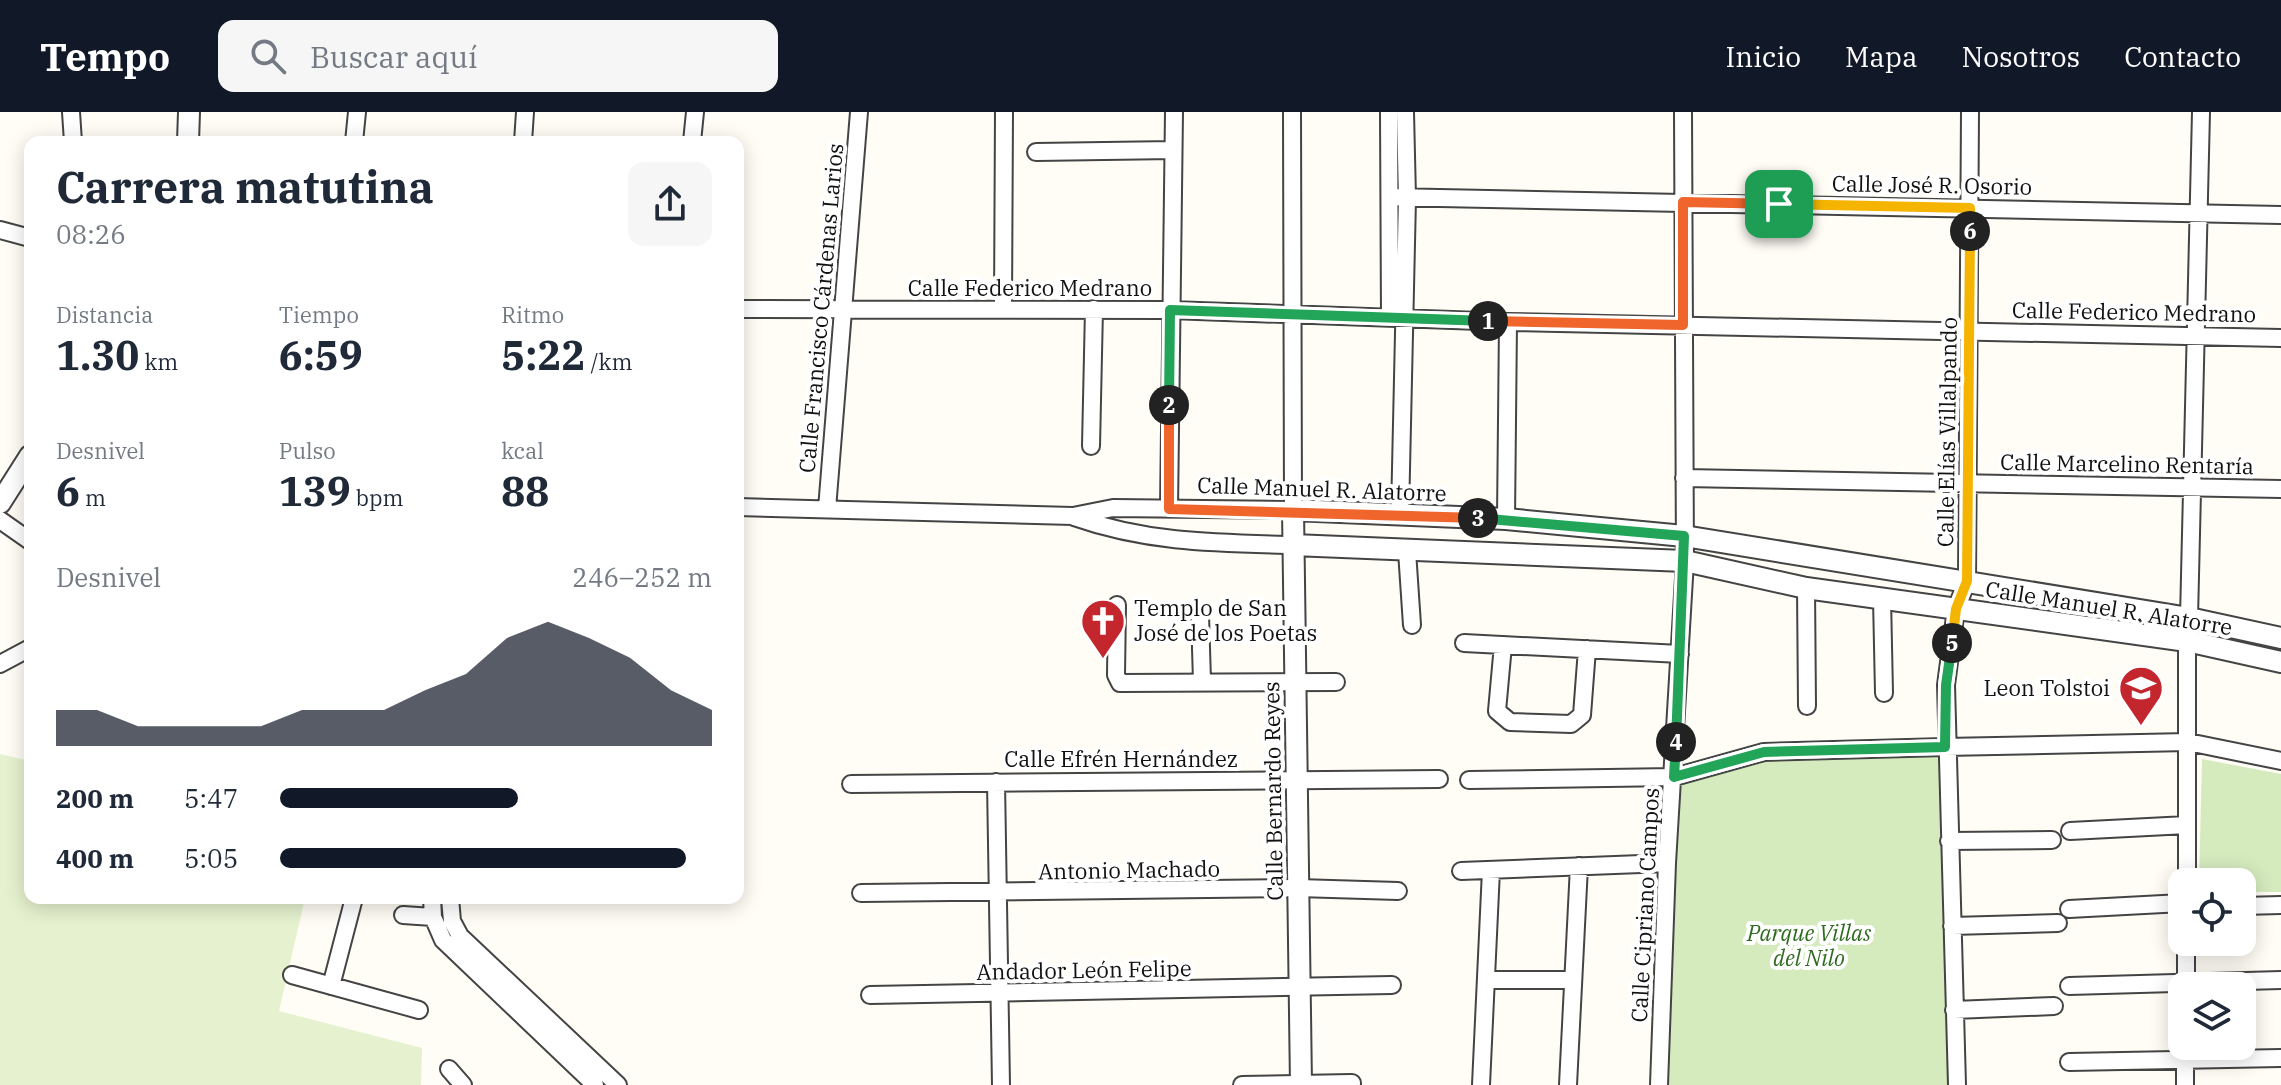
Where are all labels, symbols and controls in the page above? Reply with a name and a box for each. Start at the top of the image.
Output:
search box [218,20,778,92]
text: Tempo [40,32,170,81]
icon: search [246,34,290,78]
text: Buscar aquí [310,37,477,76]
text: Inicio [1726,38,1801,75]
text: Mapa [1845,38,1917,75]
text: Nosotros [1961,38,2080,75]
text: Contacto [2124,38,2241,75]
street label: Calle Francisco Cárdenas Larios [792,142,849,474]
text: Carrera matutina [56,158,434,215]
button: share [628,162,712,246]
street label: Calle José R. Osorio [1832,168,2032,201]
pin [1745,170,1813,238]
icon: arrive [1757,182,1801,226]
pin: 6 [1950,211,1990,251]
text: 6 [1963,216,1977,245]
text: 08:26 [56,217,126,251]
street label: Calle Federico Medrano [908,273,1152,302]
street label: Calle Federico Medrano [2012,295,2256,328]
text: Distancia [56,300,153,329]
text: Tiempo [279,300,359,329]
text: Ritmo [501,300,564,329]
pin: 1 [1468,301,1508,341]
text: 1 [1481,306,1495,335]
street label: Calle Elías Villalpando [1930,317,1963,547]
text: 1.30 [56,329,139,381]
text: 6:59 [279,329,363,381]
text: 5:22 [501,329,585,381]
text: km [139,347,178,376]
text: /km [585,347,632,376]
pin: 2 [1149,385,1189,425]
text: 2 [1162,390,1176,419]
text: Desnivel [56,436,145,465]
text: Pulso [279,436,336,465]
text: kcal [501,436,544,465]
street label: Calle Marcelino Rentaría [2000,447,2254,480]
text: 6 [56,465,80,517]
text: 139 [279,465,351,517]
text: 88 [501,465,549,517]
street label: Calle Manuel R. Alatorre [1197,470,1447,507]
text: m [80,483,106,512]
text: bpm [351,483,403,512]
pin: 3 [1458,498,1498,538]
text: 3 [1471,503,1485,532]
text: Desnivel [56,560,161,594]
text: 246–252 m [572,560,712,594]
street label: Calle Manuel R. Alatorre [1984,574,2235,641]
place label: Templo de San José de los Poetas [1134,593,1317,647]
church icon: Templo de San José de los Poetas [1079,597,1127,660]
pin: 5 [1932,623,1972,663]
text: 5 [1945,628,1959,657]
school or university icon: Leon Tolstoi [2117,664,2165,727]
place label: Leon Tolstoi [1984,673,2110,702]
street label: Calle Bernardo Reyes [1256,681,1289,901]
pin: 4 [1656,722,1696,762]
text: 4 [1669,727,1683,756]
street label: Calle Efrén Hernández [1004,744,1238,773]
text: 200 m [56,781,134,815]
text: 5:47 [184,781,238,815]
street label: Calle Cipriano Campos [1624,787,1665,1023]
text: 400 m [56,841,134,875]
text: 5:05 [184,841,238,875]
street label: Antonio Machado [1038,853,1220,886]
map controls [2168,868,2256,1060]
button: locate [2168,868,2256,956]
park label: Parque Villas del Nilo [1746,918,1872,972]
street label: Andador León Felipe [976,953,1192,986]
button: layers [2168,972,2256,1060]

